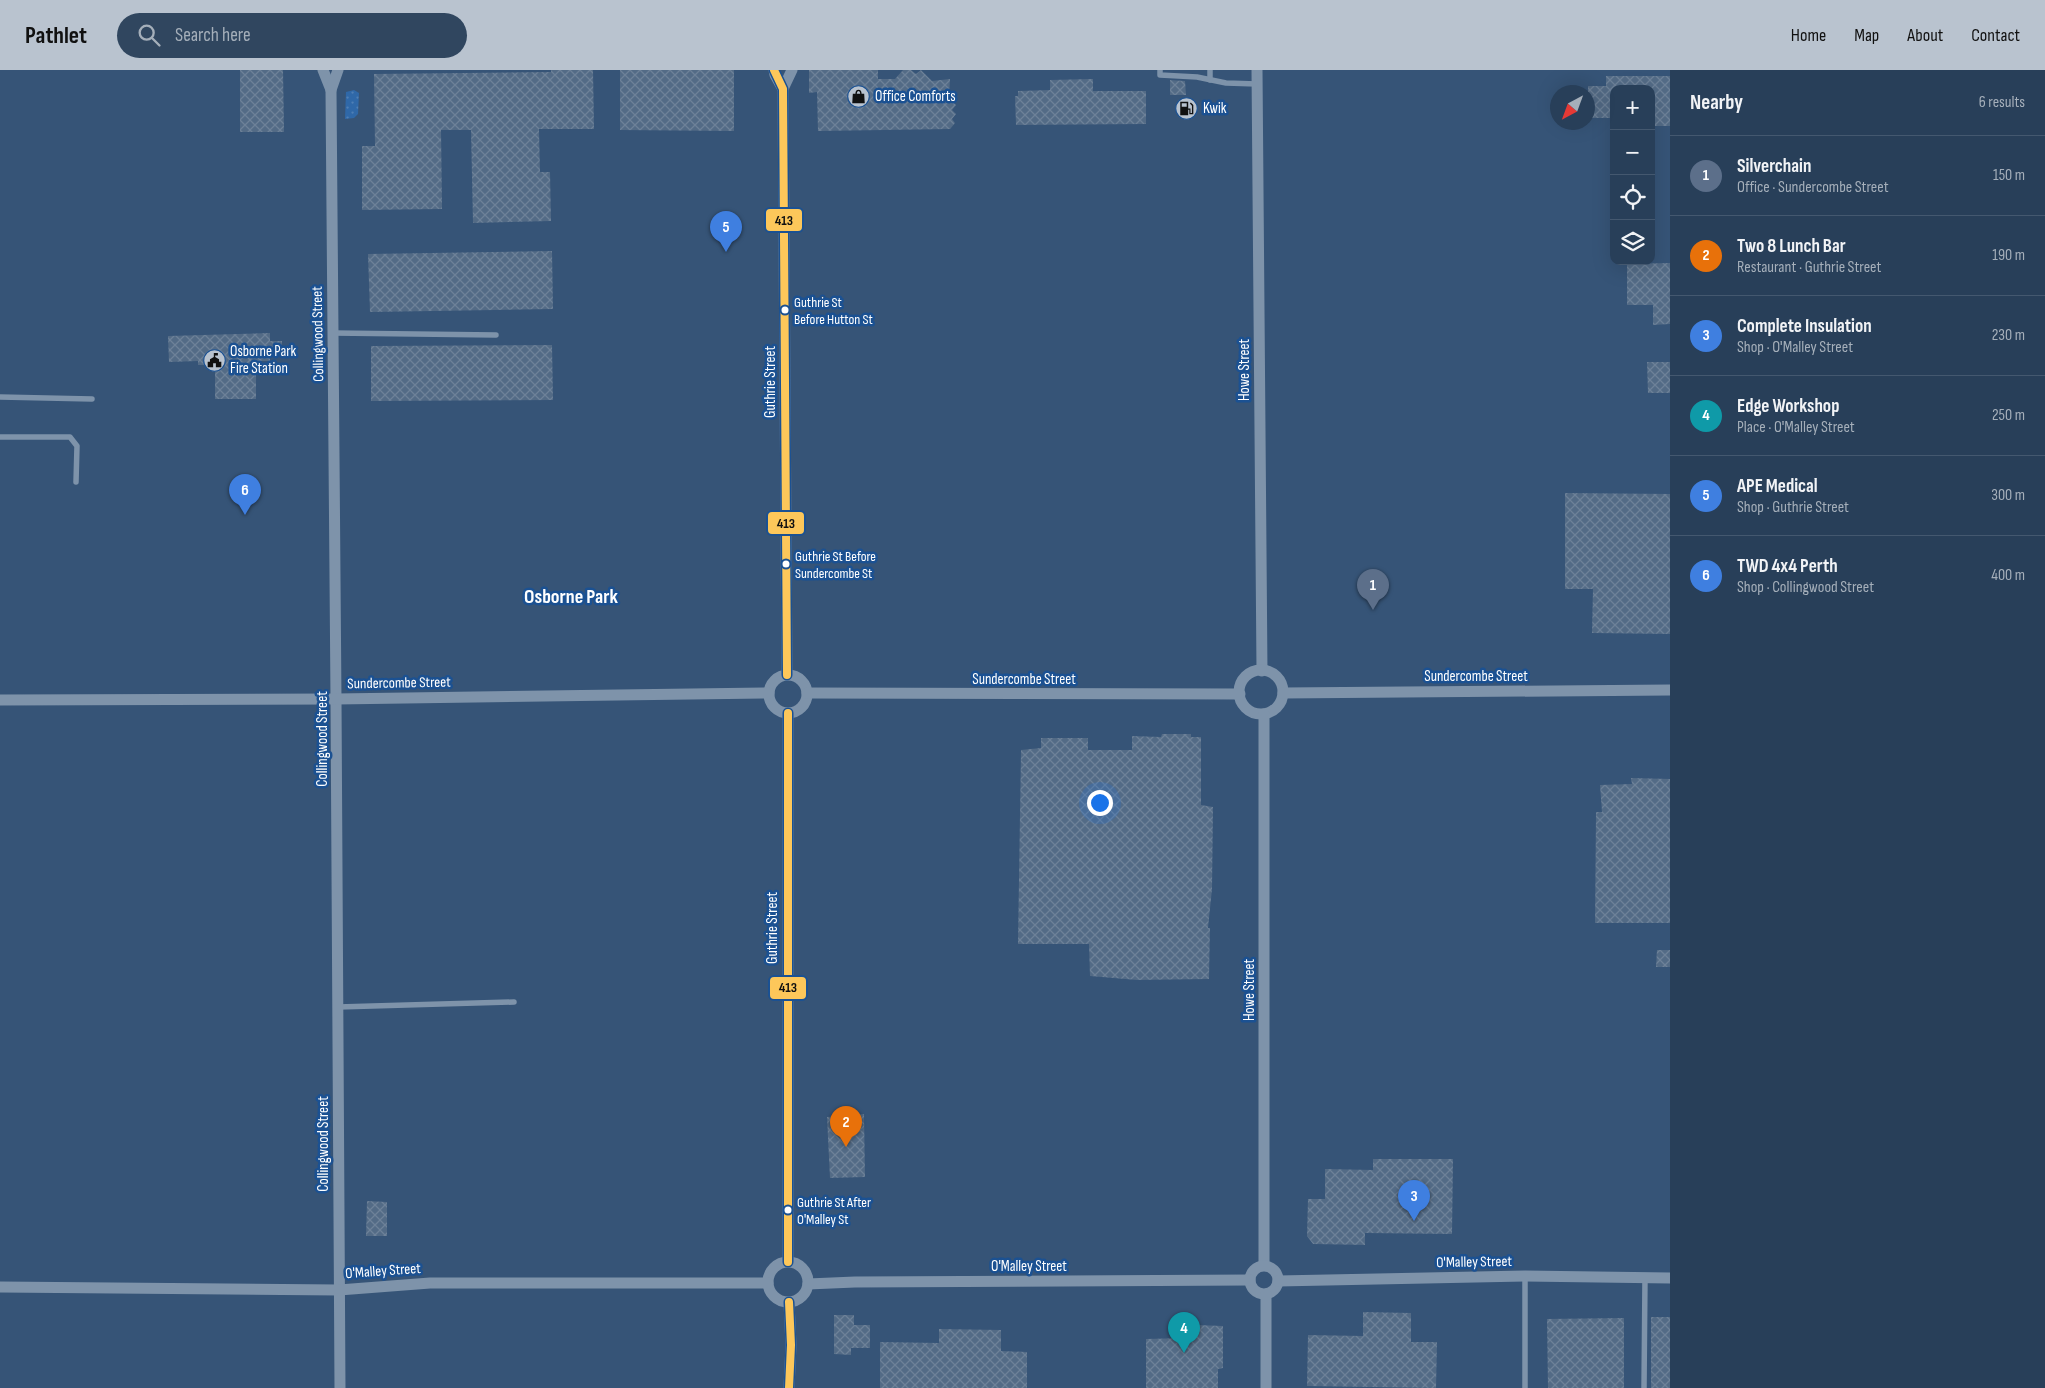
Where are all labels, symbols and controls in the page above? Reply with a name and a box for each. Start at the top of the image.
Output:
search box [117,13,467,58]
text: Pathlet [25,21,87,50]
icon: search [135,21,163,49]
text: Search here [175,24,251,47]
text: Home [1791,25,1826,46]
text: Map [1854,25,1879,46]
text: About [1907,25,1943,46]
text: Contact [1971,25,2020,46]
shop icon: Office Comforts [847,84,871,108]
north arrow [1550,85,1595,130]
map controls [1610,85,1655,265]
button: + [1610,85,1655,130]
place label: Office Comforts [875,87,956,106]
text: Nearby [1690,90,1743,115]
text: 6 results [1979,93,2025,112]
fuel station icon: Kwik [1175,96,1199,120]
place label: Kwik [1203,99,1227,118]
button: − [1610,130,1655,175]
text: Silverchain [1737,155,1811,178]
text: 1 [1703,166,1709,185]
text: 150 m [1993,166,2025,185]
button: locate [1610,175,1655,220]
text: Office · Sundercombe Street [1737,178,1889,197]
line badge: 413 [765,208,803,232]
pin: 5 [710,211,742,252]
text: 413 [775,212,793,229]
button: layers [1610,220,1655,265]
text: Two 8 Lunch Bar [1737,235,1846,258]
text: 2 [1702,246,1710,265]
text: 190 m [1992,246,2025,265]
text: Restaurant · Guthrie Street [1737,258,1881,277]
street label: Collingwood Street [308,286,328,382]
place label: Guthrie St Before Hutton St [794,294,873,328]
marker: Guthrie St Before Hutton St [780,305,790,315]
text: Complete Insulation [1737,315,1872,338]
text: 3 [1702,326,1710,345]
text: 230 m [1992,326,2025,345]
street label: Howe Street [1235,338,1254,401]
text: Shop · O'Malley Street [1737,338,1853,357]
place label: Osborne Park Fire Station [230,342,297,378]
street label: Guthrie Street [761,346,780,418]
public building icon: Osborne Park Fire Station [202,348,226,372]
text: Edge Workshop [1737,395,1839,418]
text: 4 [1702,406,1710,425]
text: 250 m [1992,406,2025,425]
text: Place · O'Malley Street [1737,418,1855,437]
pin: 6 [229,474,261,515]
text: APE Medical [1737,475,1818,498]
text: 5 [1702,486,1710,505]
text: 300 m [1991,486,2025,505]
text: Shop · Guthrie Street [1737,498,1849,517]
line badge: 413 [767,511,805,535]
text: 413 [777,515,795,532]
place label: Guthrie St Before Sundercombe St [795,548,876,582]
text: TWD 4x4 Perth [1737,555,1838,578]
marker: Guthrie St Before Sundercombe St [781,559,791,569]
text: 6 [1702,566,1710,585]
text: 400 m [1991,566,2025,585]
pin: 1 [1357,569,1389,610]
text: Shop · Collingwood Street [1737,578,1874,597]
district label: Osborne Park [524,585,618,609]
street label: Sundercombe Street [1424,667,1528,686]
street label: Sundercombe Street [972,670,1076,689]
street label: Sundercombe Street [347,673,451,693]
street label: Collingwood Street [313,691,332,787]
your location [1087,790,1113,816]
street label: Guthrie Street [763,892,782,964]
street label: Howe Street [1240,958,1259,1021]
line badge: 413 [769,976,807,1000]
text: 413 [779,979,797,996]
street label: Collingwood Street [314,1096,333,1192]
pin: 2 [830,1106,862,1147]
pin: 3 [1398,1180,1430,1221]
place label: Guthrie St After O'Malley St [797,1194,871,1228]
marker: Guthrie St After O'Malley St [783,1205,793,1215]
street label: O'Malley Street [1436,1252,1512,1272]
street label: O'Malley Street [991,1257,1067,1276]
street label: O'Malley Street [345,1259,422,1283]
pin: 4 [1168,1312,1200,1353]

